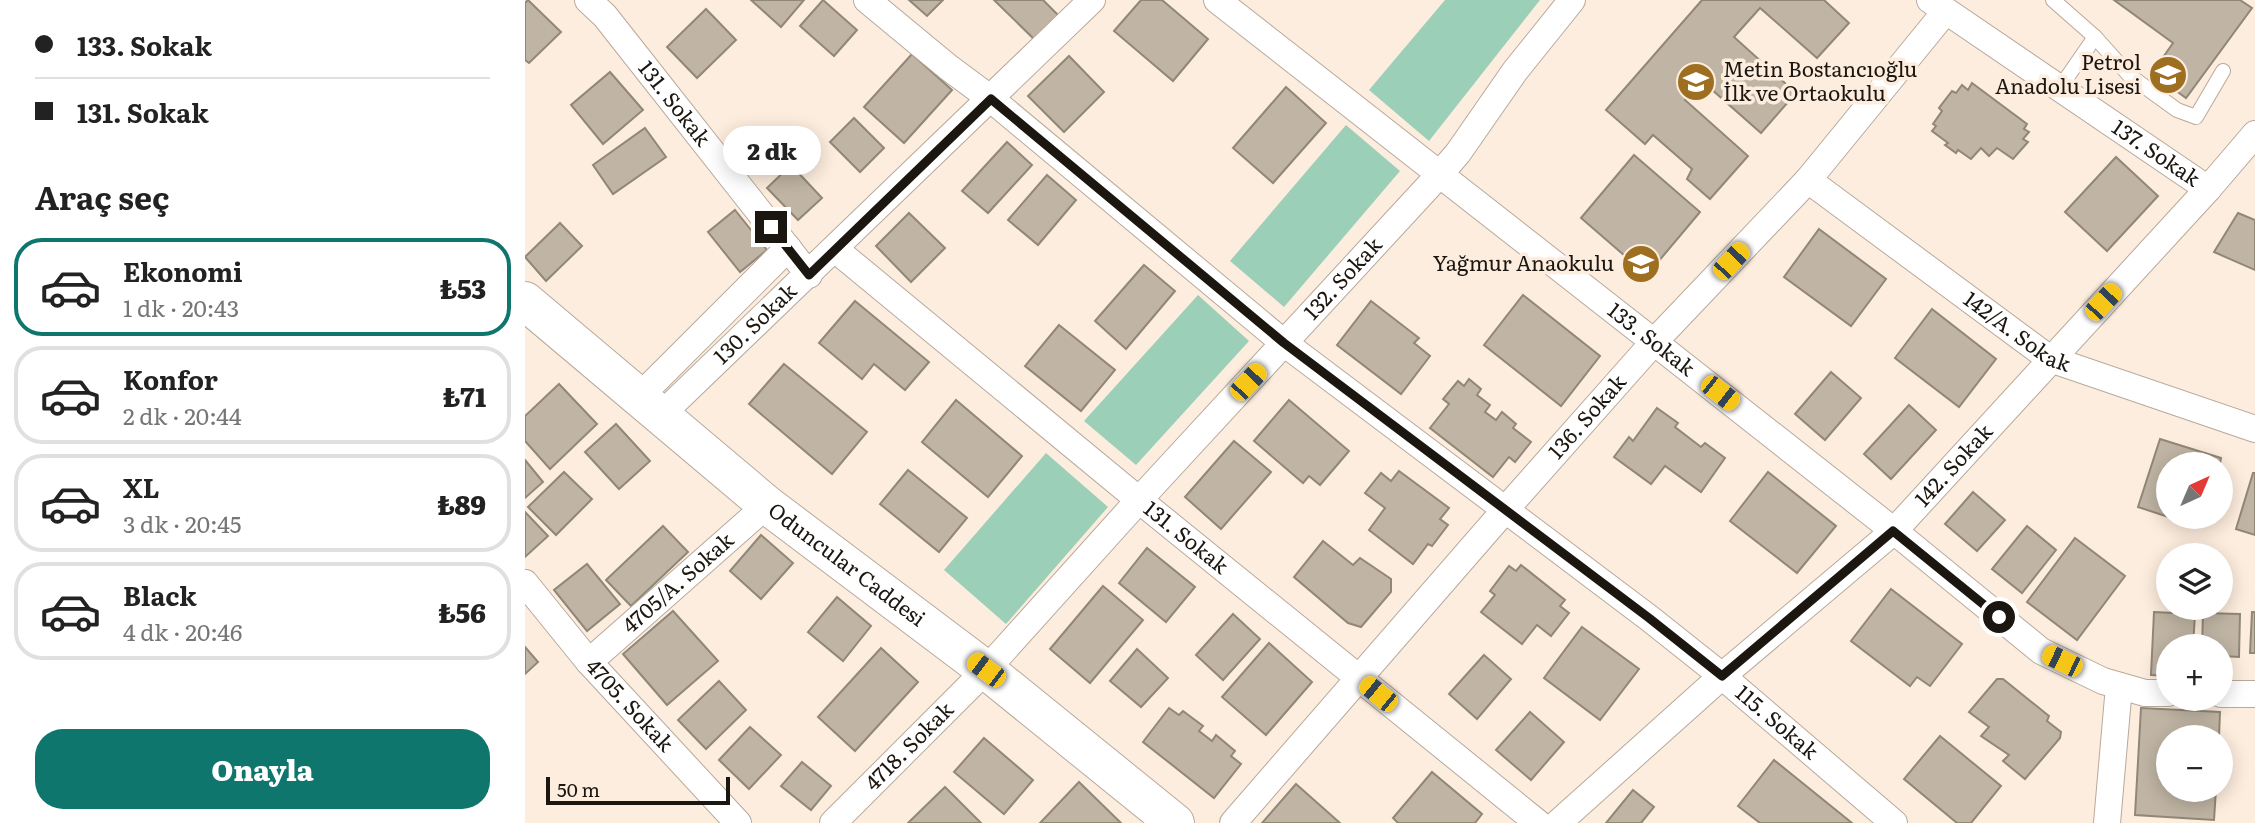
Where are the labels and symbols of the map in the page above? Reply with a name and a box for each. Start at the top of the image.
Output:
place label: Petrol Anadolu Lisesi [1995,45,2141,100]
place label: Metin Bostancıoğlu İlk ve Ortaokulu [1723,52,1917,107]
street label: 131. Sokak [633,53,720,152]
school or university icon: Petrol Anadolu Lisesi [2147,54,2189,96]
school or university icon: Metin Bostancıoğlu İlk ve Ortaokulu [1675,61,1717,103]
street label: 137. Sokak [2107,110,2208,193]
callout: 2 dk [722,126,820,174]
route end [755,211,787,243]
street label: 132. Sokak [1295,229,1388,325]
car [1709,238,1754,284]
school or university icon: Yağmur Anaokulu [1620,243,1662,285]
place label: Yağmur Anaokulu [1433,246,1614,277]
street label: 130. Sokak [705,275,802,370]
car [2081,279,2126,325]
street label: 142/A. Sokak [1958,282,2075,378]
street label: 133. Sokak [1602,294,1703,382]
car [1226,359,1271,405]
street label: 136. Sokak [1540,366,1632,464]
car [1697,372,1744,414]
street label: 142. Sokak [1906,415,1998,512]
north arrow [2156,452,2233,528]
street label: 131. Sokak [1138,492,1237,580]
street label: Oduncular Caddesi [763,493,933,632]
street label: 4705/A. Sokak [614,524,739,639]
route start [1983,601,2015,633]
car [2039,642,2086,680]
car [963,649,1010,691]
street label: 4705. Sokak [580,650,682,757]
car [1356,673,1401,715]
street label: 115. Sokak [1730,676,1827,765]
street label: 4718. Sokak [856,693,959,796]
scale bar [546,774,730,806]

